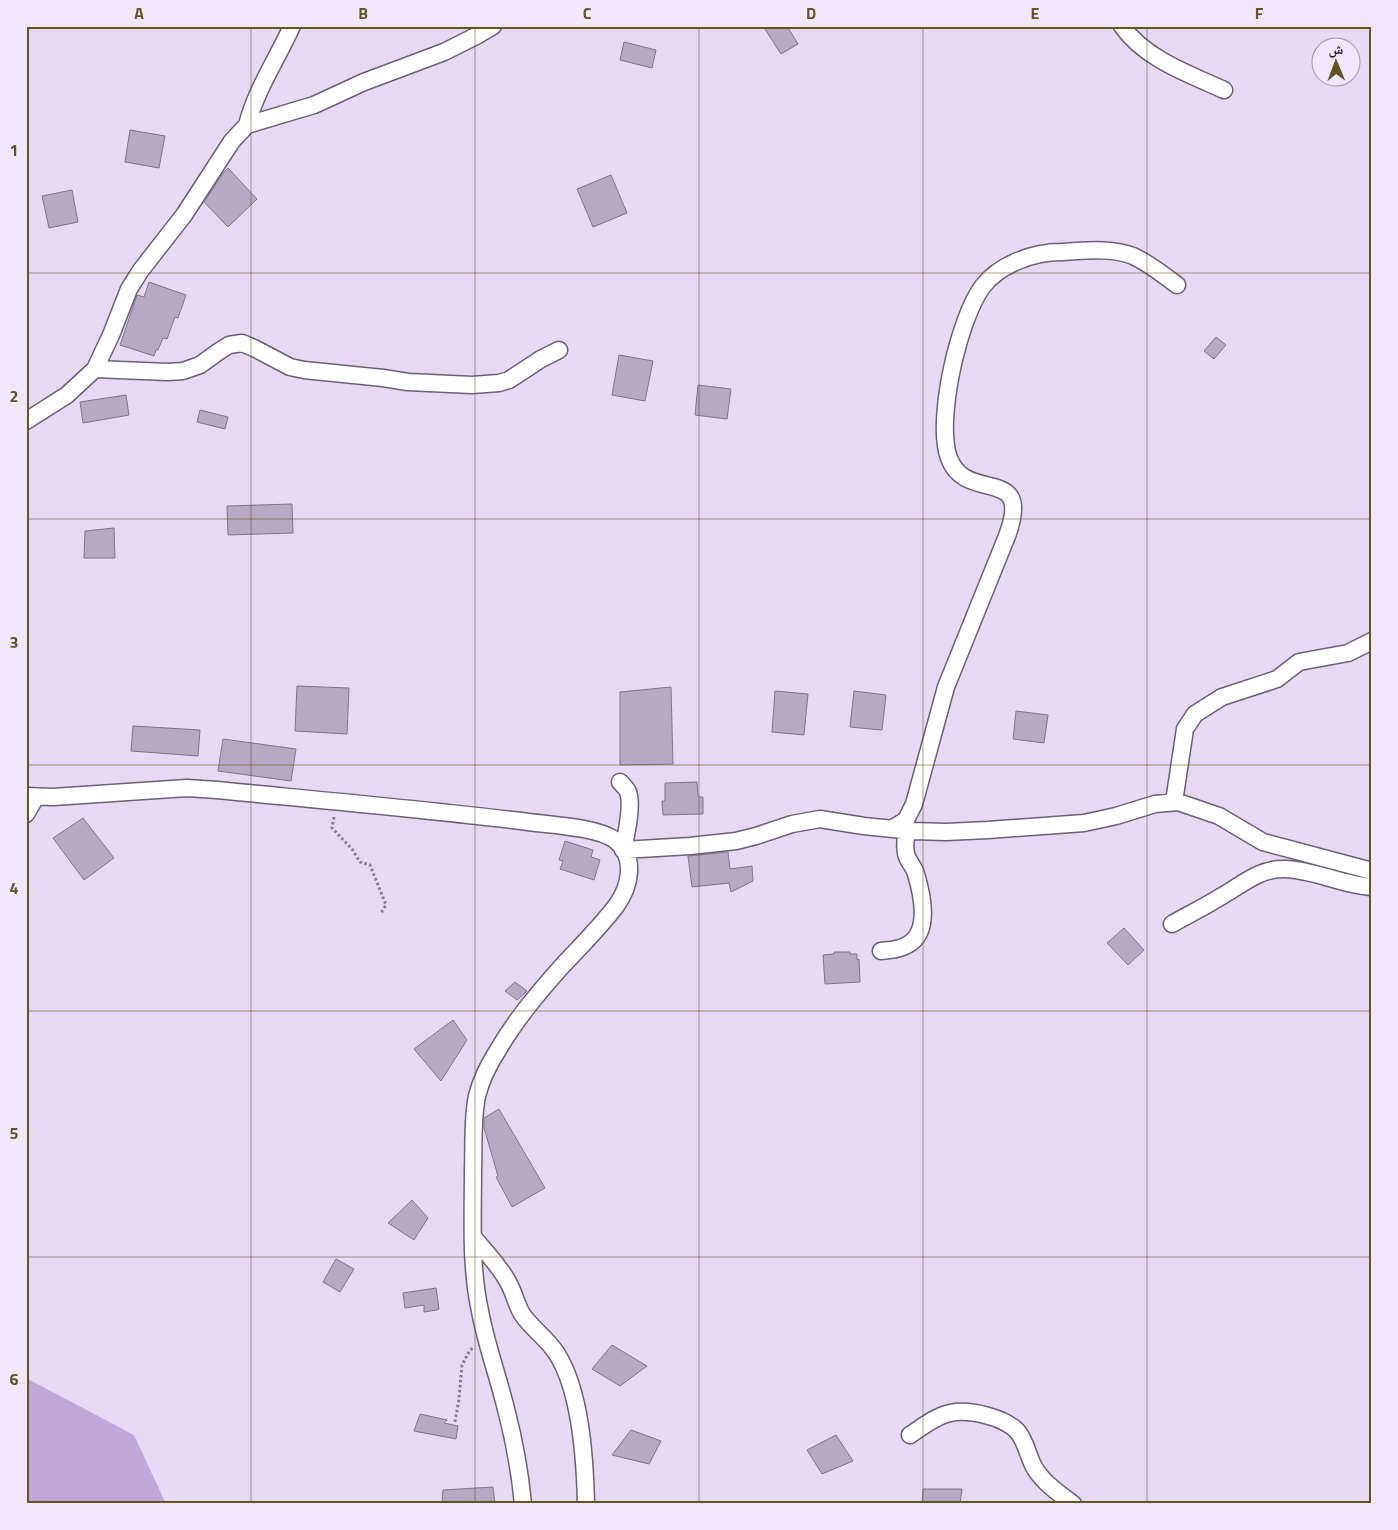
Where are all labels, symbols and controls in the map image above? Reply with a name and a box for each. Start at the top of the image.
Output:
text: A [134,1,144,25]
text: B [358,1,368,25]
text: C [583,1,592,25]
text: D [806,1,816,25]
text: E [1031,1,1040,25]
text: F [1255,1,1264,25]
north arrow [1310,38,1360,88]
text: ش [1328,38,1344,59]
text: 1 [10,138,18,162]
text: 2 [10,384,18,408]
text: 3 [10,630,18,654]
text: 4 [10,876,19,900]
text: 5 [10,1121,19,1145]
text: 6 [10,1367,19,1391]

